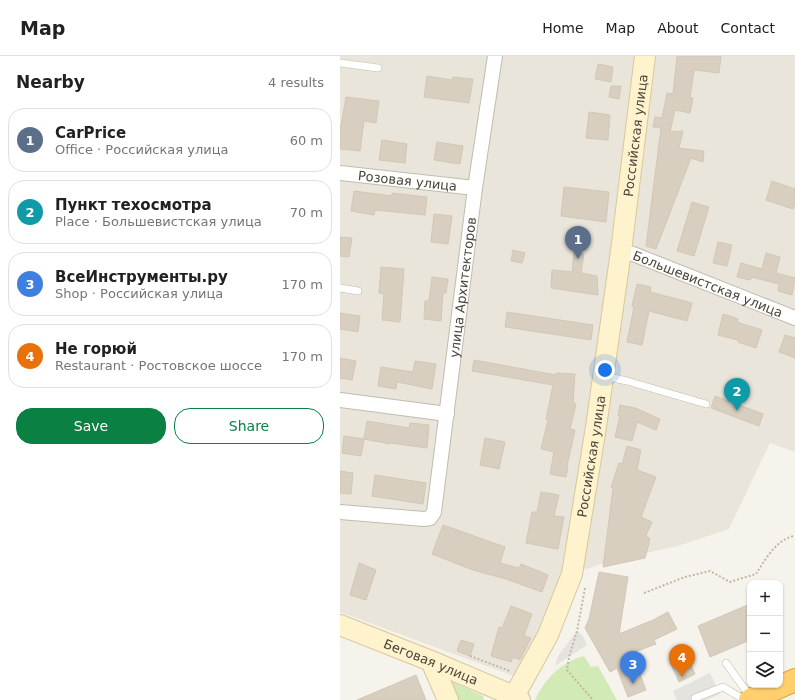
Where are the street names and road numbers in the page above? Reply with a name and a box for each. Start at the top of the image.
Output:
street label: Российская улица [620,73,650,198]
street label: Розовая улица [357,168,458,193]
street label: улица Архитекторов [446,216,479,359]
street label: Большевистская улица [631,247,785,320]
street label: Российская улица [574,394,608,518]
street label: Беговая улица [382,636,480,688]

